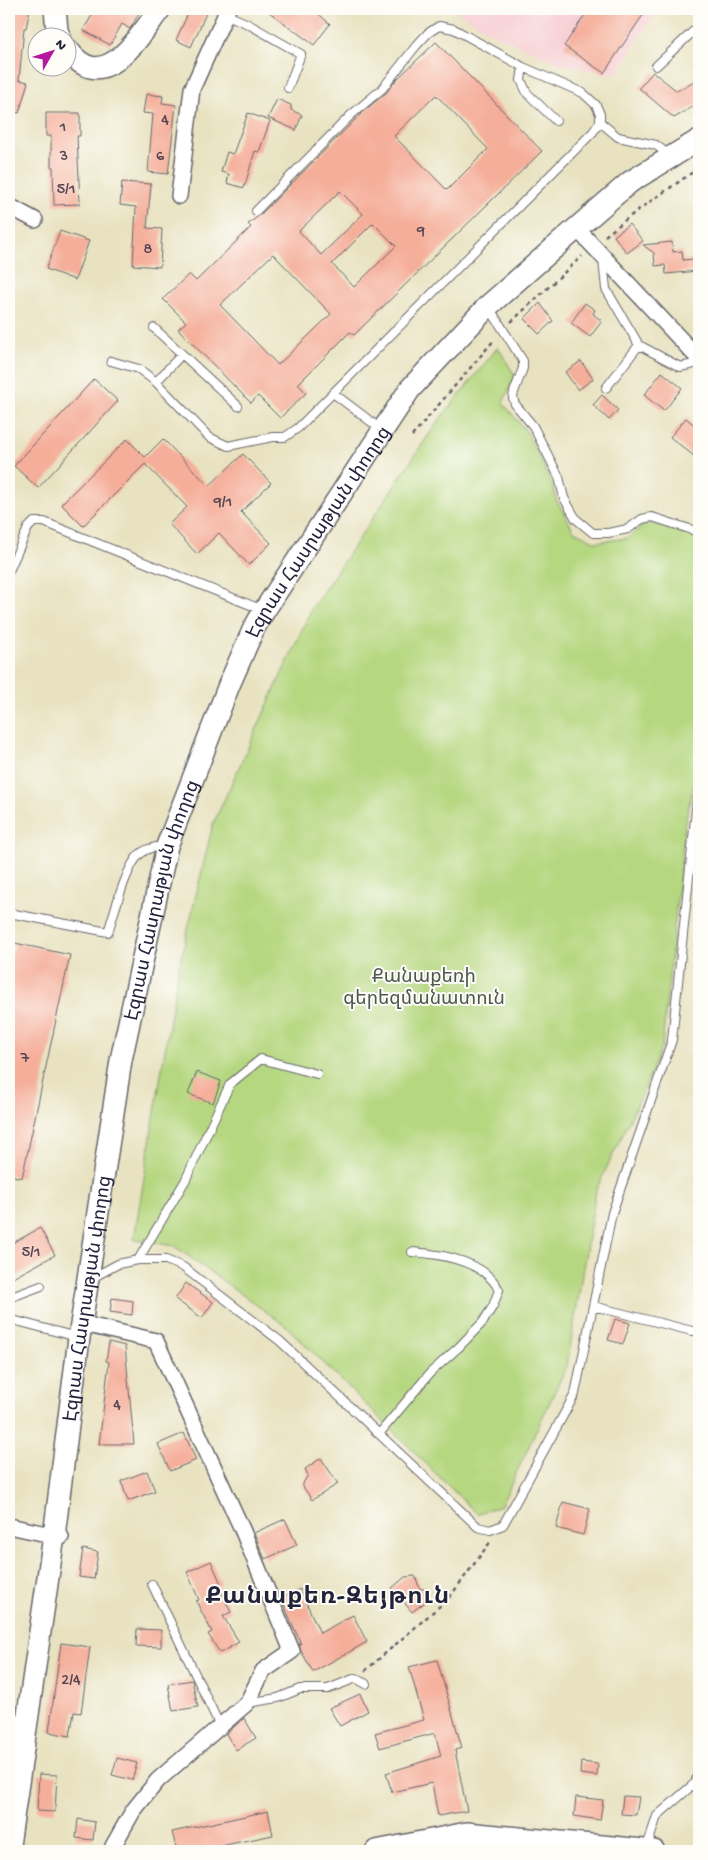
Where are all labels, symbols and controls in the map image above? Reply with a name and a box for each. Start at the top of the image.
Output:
north arrow [28,28,78,78]
text: N [51,36,70,54]
house number: 4 [161,112,169,131]
house number: 1 [59,119,66,138]
house number: 3 [59,148,68,167]
house number: 6 [156,148,165,167]
house number: 5/1 [57,181,75,200]
house number: 9 [416,223,425,242]
house number: 8 [144,241,153,260]
street label: Էզրաս Հասրաթյան փողոց [243,423,397,642]
house number: 9/1 [213,494,232,513]
street label: Էզրաս Հասրաթյան փողոց [122,778,206,1023]
park label: Քանաքեռի գերեզմանատուն [343,966,505,1012]
house number: 7 [20,1050,30,1069]
street label: Էզրաս Հասրաթյան փողոց [61,1174,118,1423]
house number: 5/1 [22,1244,40,1263]
house number: 4 [113,1397,121,1416]
district label: Քանաքեռ-Զեյթուն [206,1584,450,1613]
house number: 2/4 [61,1672,81,1691]

